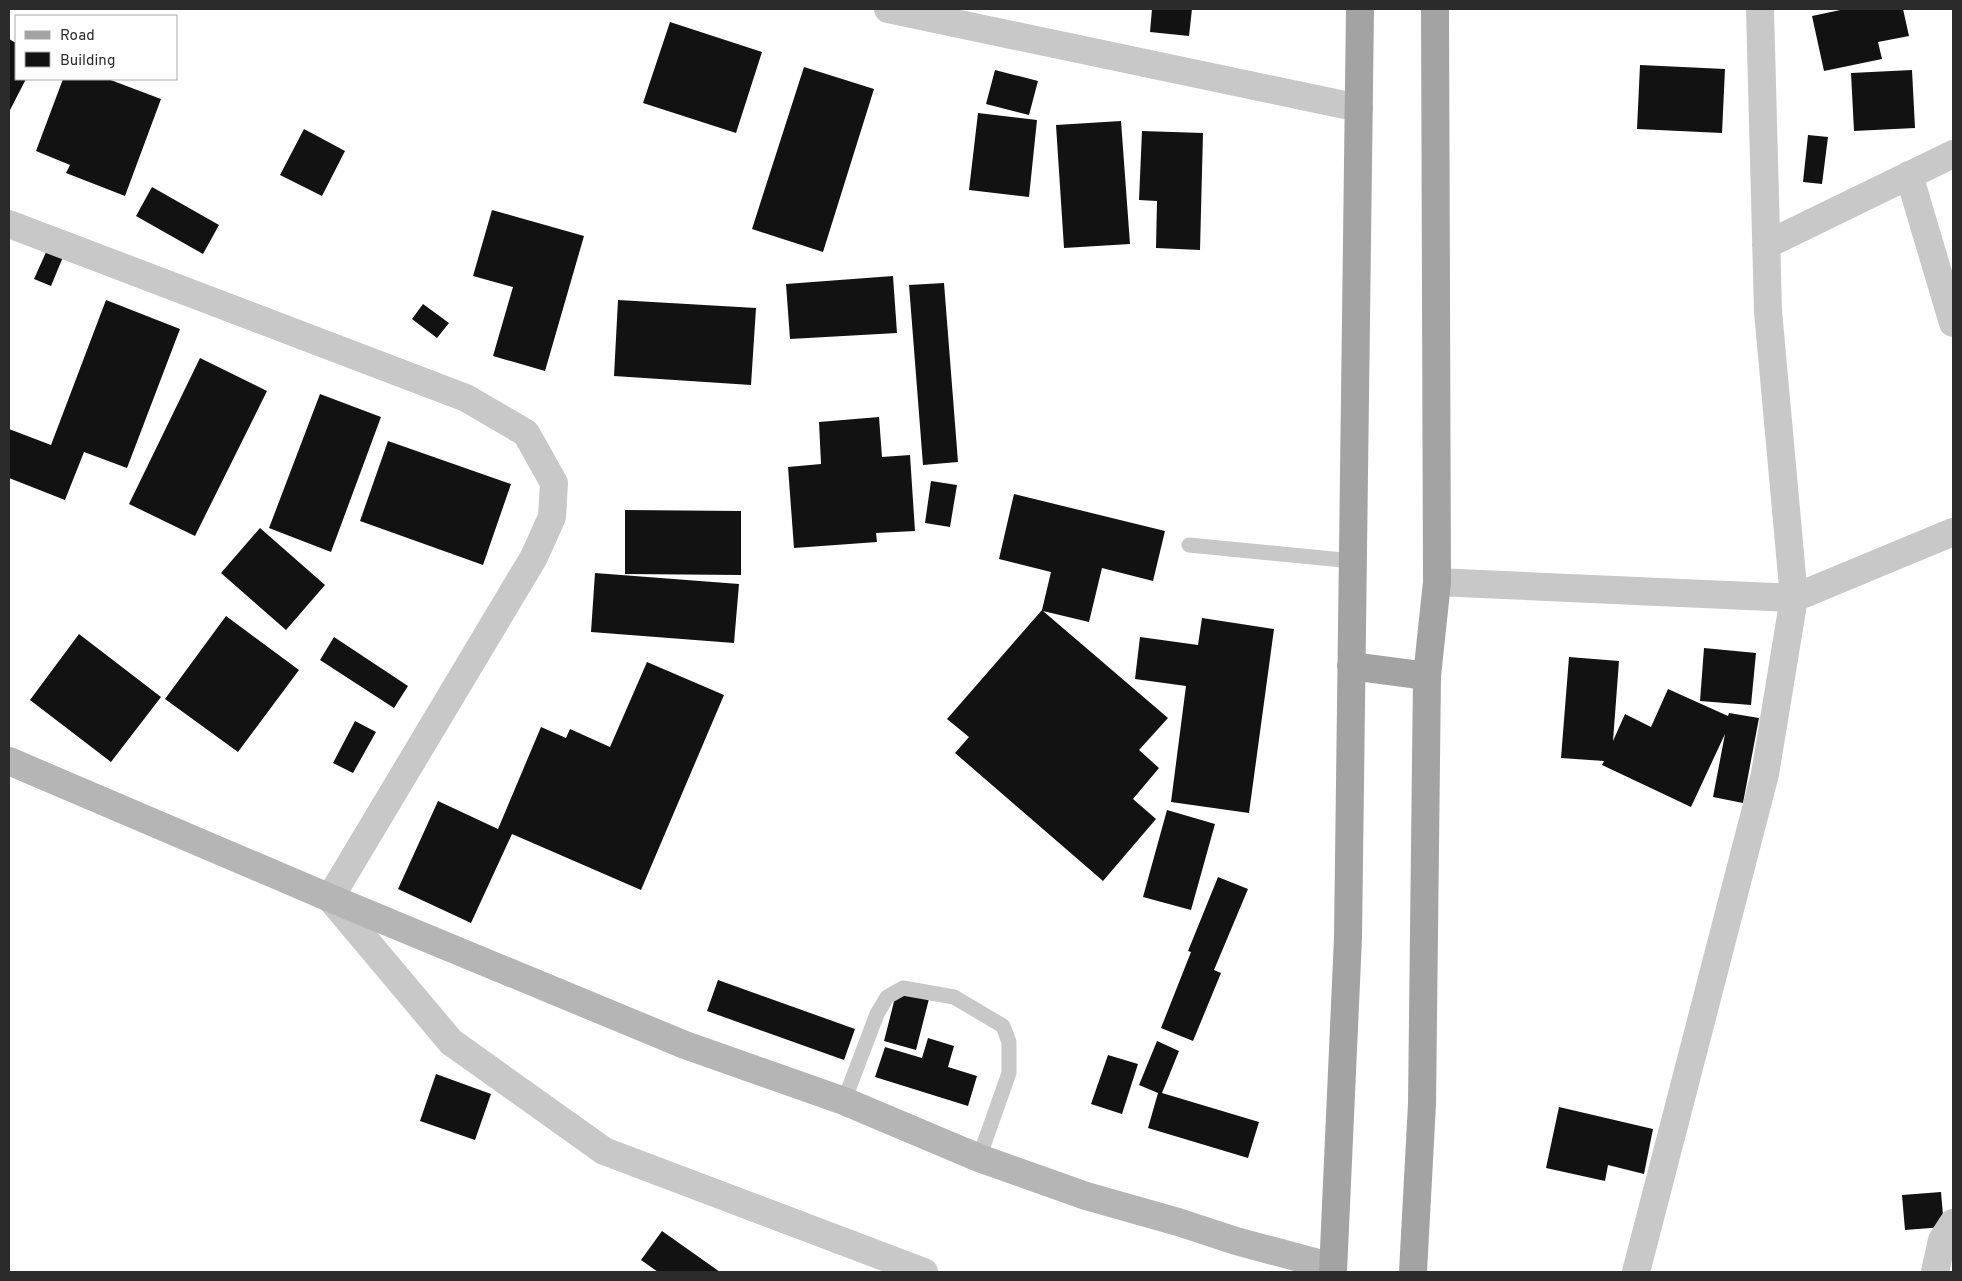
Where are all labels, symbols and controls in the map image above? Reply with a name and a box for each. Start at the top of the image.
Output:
legend [15,15,178,80]
text: Road [60,27,95,46]
text: Building [60,52,115,71]

